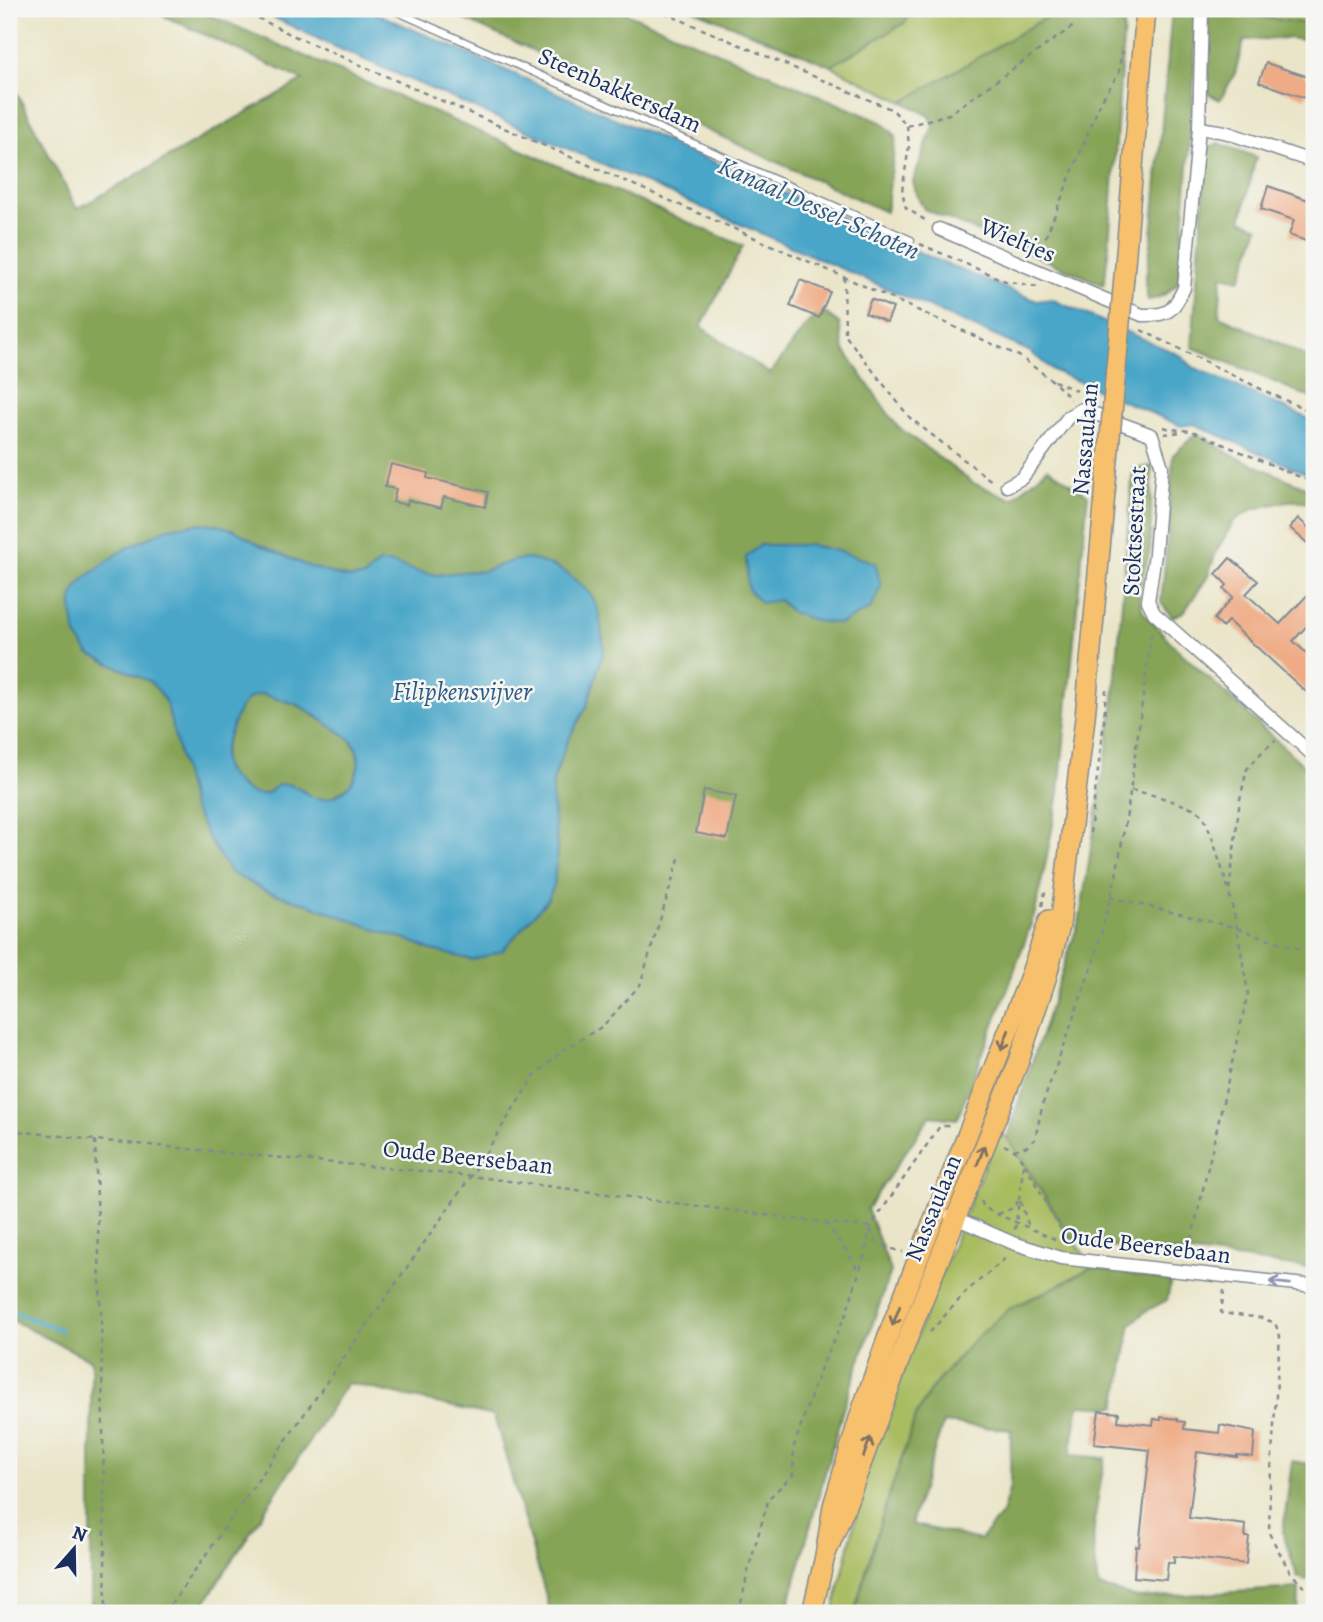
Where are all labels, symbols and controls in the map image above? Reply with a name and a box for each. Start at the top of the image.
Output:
street label: Steenbakkersdam [533,40,707,140]
water label: Kanaal Dessel-Schoten [713,148,925,268]
street label: Wieltjes [974,209,1061,270]
street label: Nassaulaan [1064,381,1106,497]
street label: Stoktsestraat [1115,465,1153,597]
water label: Filipkensvijver [392,674,533,709]
one-way arrow [997,1028,1010,1050]
street label: Oude Beersebaan [381,1132,555,1182]
one-way arrow [976,1144,989,1166]
street label: Nassaulaan [897,1150,969,1266]
street label: Oude Beersebaan [1059,1219,1233,1271]
one-way arrow [1269,1276,1292,1289]
one-way arrow [888,1304,901,1326]
one-way arrow [862,1437,874,1459]
north arrow [38,1514,108,1584]
text: N [69,1519,91,1549]

